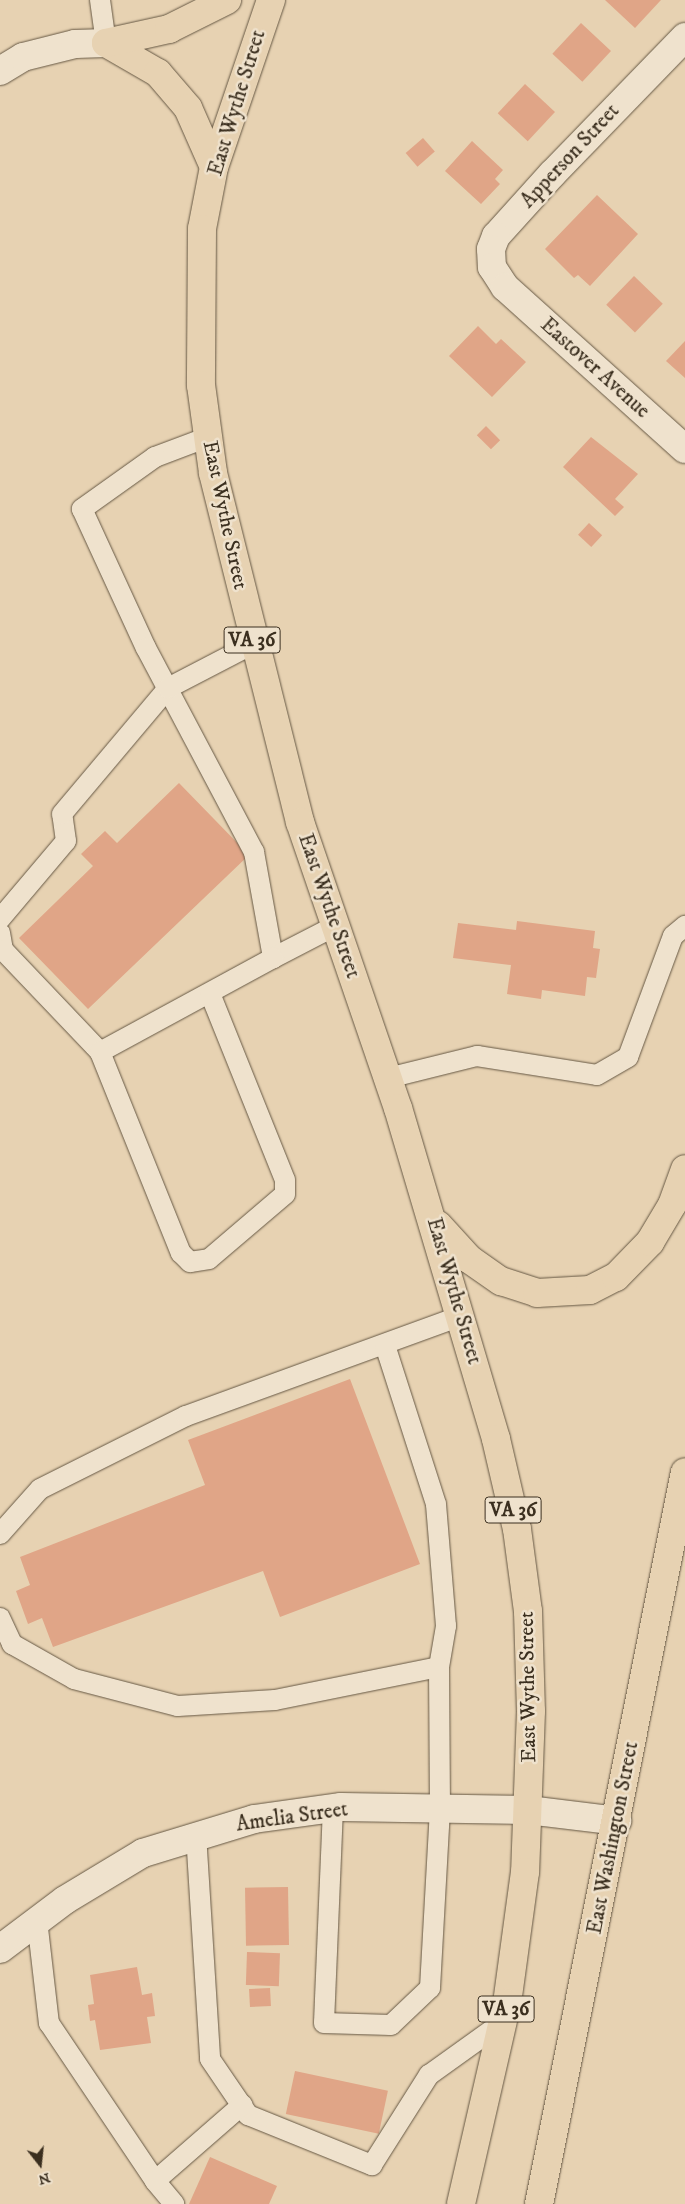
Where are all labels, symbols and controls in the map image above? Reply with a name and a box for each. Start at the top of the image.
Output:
street label: East Wythe Street [203,27,271,179]
street label: Apperson Street [515,99,625,213]
street label: Eastover Avenue [535,312,655,424]
street label: East Wythe Street [197,438,253,592]
road number: VA 36 [223,622,281,658]
street label: East Wythe Street [292,830,366,982]
street label: East Wythe Street [421,1215,487,1367]
road number: VA 36 [484,1492,542,1528]
street label: East Wythe Street [514,1611,542,1763]
street label: East Washington Street [582,1740,644,1936]
street label: Amelia Street [235,1797,349,1837]
road number: VA 36 [477,1992,535,2026]
north arrow [15,2139,65,2189]
text: N [36,2168,52,2189]

